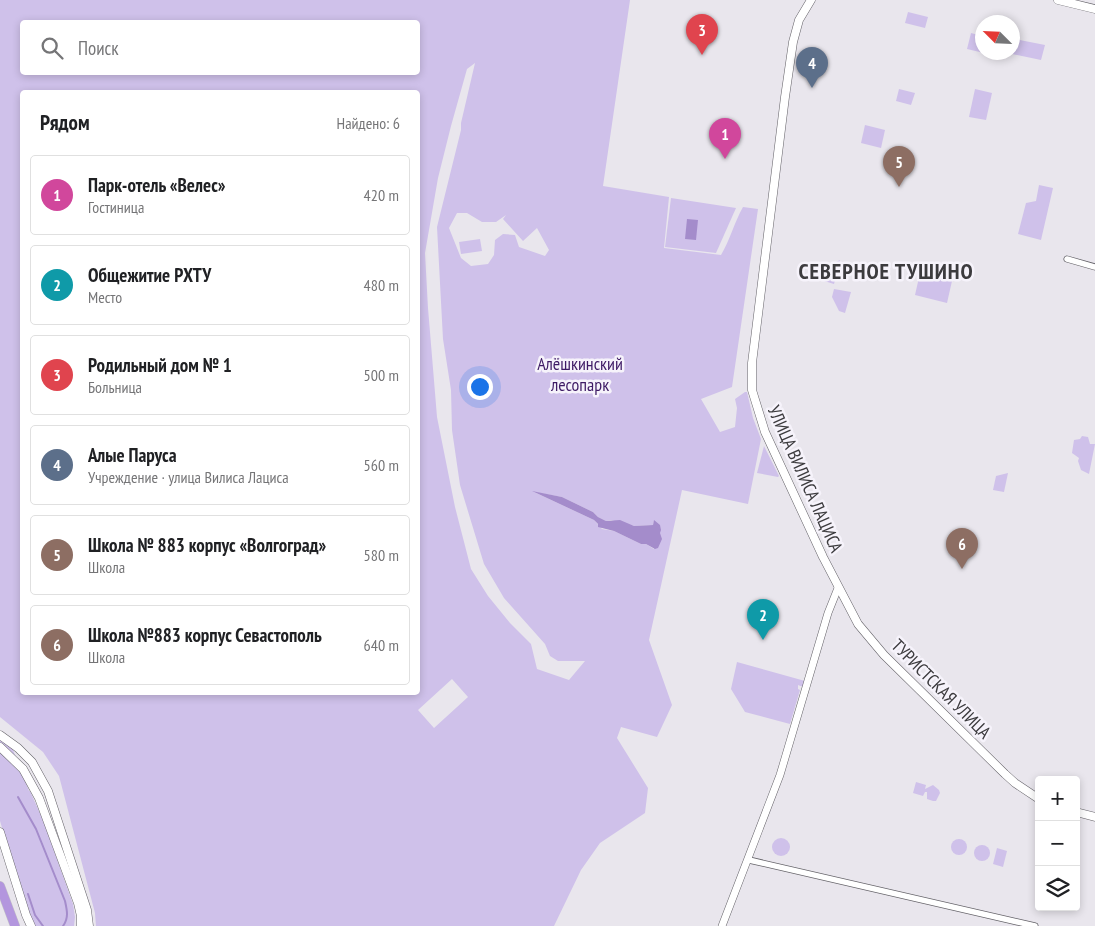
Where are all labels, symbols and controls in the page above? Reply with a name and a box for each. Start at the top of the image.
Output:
pin: 3 [686,14,718,55]
north arrow [975,15,1020,60]
search box [20,20,420,75]
icon: search [38,34,66,62]
text: Поиск [78,36,119,60]
pin: 4 [796,47,828,88]
text: Рядом [40,109,90,136]
text: Найдено: 6 [337,113,400,133]
pin: 1 [709,118,741,159]
pin: 5 [883,146,915,187]
text: Парк-отель «Велес» [88,173,226,197]
text: 1 [53,185,61,205]
text: 420 m [364,185,399,205]
text: Гостиница [88,197,144,217]
district label: СЕВЕРНОЕ ТУШИНО [798,257,974,285]
text: Общежитие РХТУ [88,263,211,287]
text: 2 [53,275,61,295]
text: 480 m [364,275,399,295]
text: Место [88,287,122,307]
park label: Алёшкинский лесопарк [537,352,623,396]
text: Родильный дом № 1 [88,353,232,377]
text: 3 [53,365,61,385]
text: 500 m [364,365,399,385]
your location [467,374,493,400]
text: Больница [88,377,142,397]
street label: УЛИЦА ВИЛИСА ЛАЦИСА [763,402,848,556]
text: Алые Паруса [88,443,177,467]
text: 4 [53,455,61,475]
text: 560 m [364,455,399,475]
text: Учреждение · улица Вилиса Лациса [88,467,289,487]
pin: 6 [946,528,978,569]
text: Школа № 883 корпус «Волгоград» [88,533,326,557]
text: 5 [53,545,61,565]
text: 580 m [364,545,399,565]
text: Школа [88,557,125,577]
pin: 2 [747,599,779,640]
text: Школа №883 корпус Севастополь [88,623,322,647]
street label: ТУРИСТСКАЯ УЛИЦА [887,634,996,744]
text: 6 [53,635,61,655]
text: 640 m [364,635,399,655]
text: Школа [88,647,125,667]
map controls [1035,776,1080,911]
button: + [1035,776,1080,821]
button: − [1035,821,1080,866]
button: layers [1035,866,1080,911]

